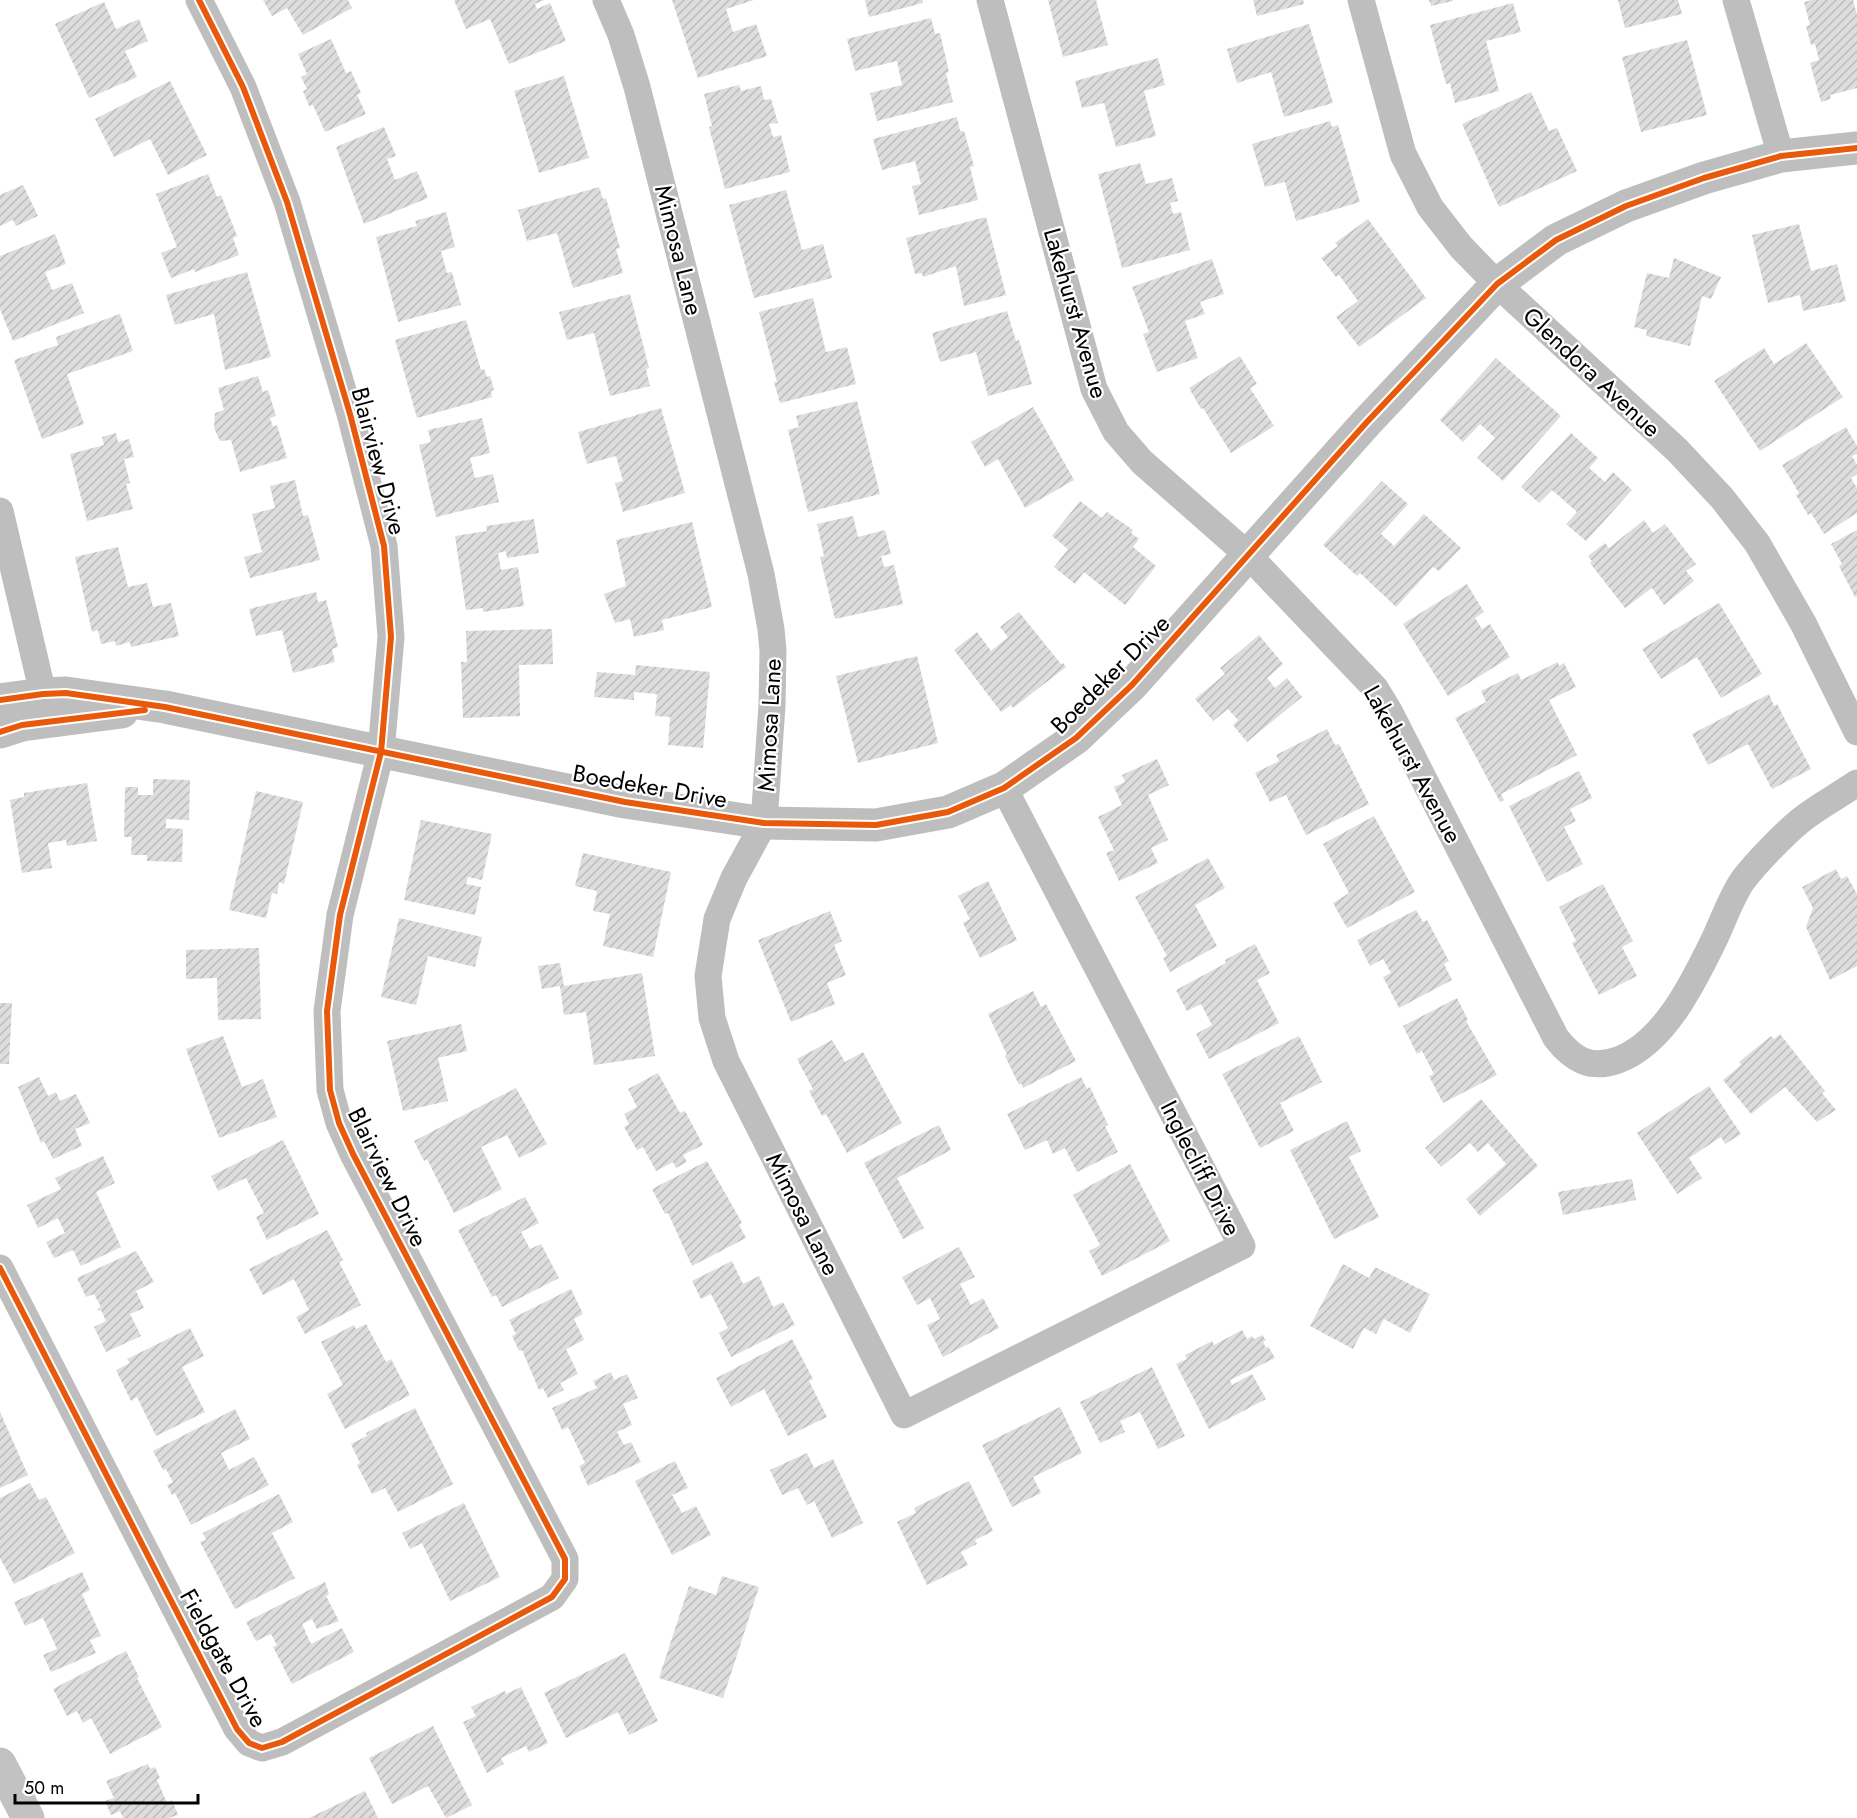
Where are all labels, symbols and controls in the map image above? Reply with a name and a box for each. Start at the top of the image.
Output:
street label: Mimosa Lane [646,181,712,319]
street label: Lakehurst Avenue [1035,224,1117,402]
street label: Glendora Avenue [1515,299,1669,445]
street label: Blairview Drive [343,383,415,539]
street label: Boedeker Drive [1042,606,1178,742]
street label: Mimosa Lane [748,658,790,792]
street label: Lakehurst Avenue [1355,679,1471,849]
street label: Boedeker Drive [570,755,730,817]
street label: Inglecliff Drive [1152,1094,1250,1242]
street label: Blairview Drive [339,1101,437,1253]
street label: Mimosa Lane [757,1147,849,1281]
street label: Fieldgate Drive [171,1582,277,1734]
scale bar [15,1767,198,1805]
text: 50 m [24,1775,64,1801]

